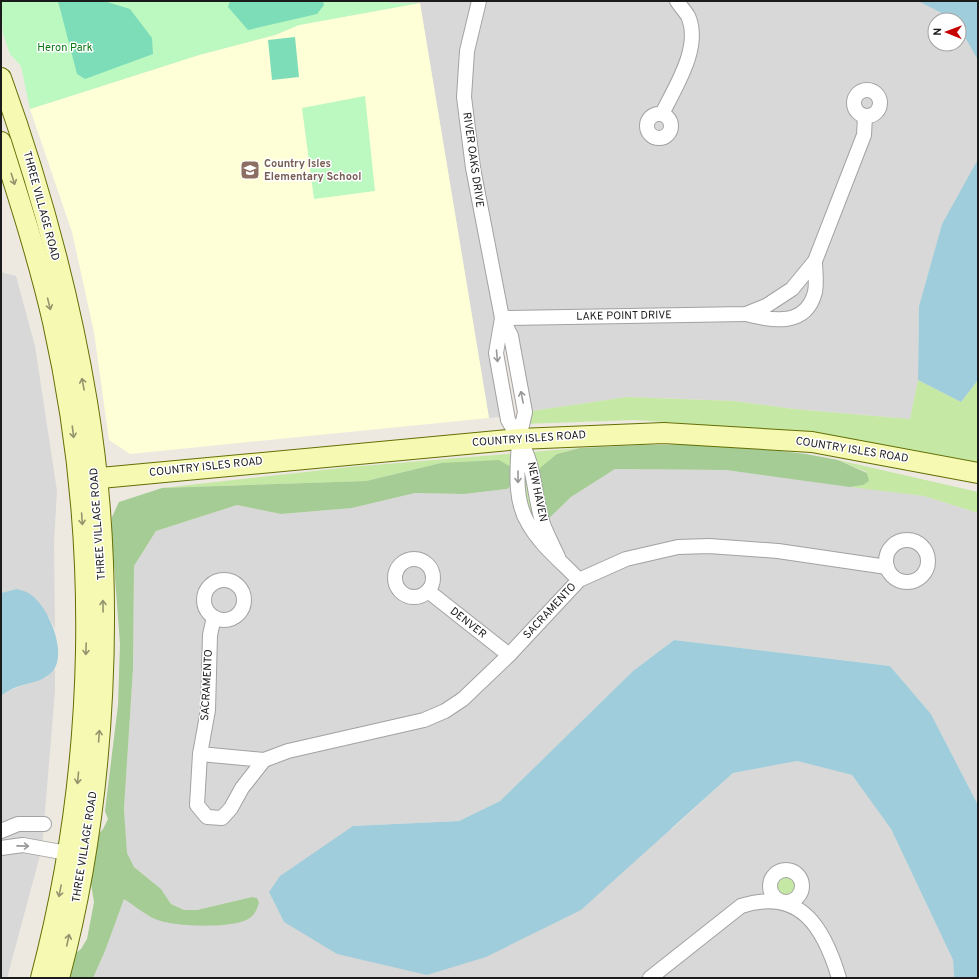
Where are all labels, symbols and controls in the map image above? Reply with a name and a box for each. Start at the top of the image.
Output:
north arrow [927,12,967,52]
text: N [931,28,945,36]
park label: Heron Park [37,41,93,55]
street label: RIVER OAKS DRIVE [459,111,487,209]
street label: THREE VILLAGE ROAD [20,150,62,262]
place label: Country Isles Elementary School [264,157,361,184]
school or university icon: Country Isles Elementary School [239,159,261,181]
one-way arrow [10,172,17,185]
one-way arrow [45,297,53,310]
street label: LAKE POINT DRIVE [576,308,672,324]
one-way arrow [493,349,500,362]
one-way arrow [79,378,87,391]
one-way arrow [518,390,526,403]
one-way arrow [69,425,76,438]
street label: COUNTRY ISLES ROAD [472,428,586,450]
street label: COUNTRY ISLES ROAD [795,434,909,466]
street label: COUNTRY ISLES ROAD [149,454,263,480]
street label: NEW HAVEN [524,461,550,523]
street label: THREE VILLAGE ROAD [87,467,109,581]
one-way arrow [514,470,522,483]
one-way arrow [78,512,85,525]
street label: SACRAMENTO [520,580,580,642]
one-way arrow [99,600,106,613]
street label: DENVER [447,604,489,642]
one-way arrow [83,642,90,655]
street label: SACRAMENTO [198,649,216,721]
one-way arrow [95,730,102,743]
one-way arrow [74,771,81,784]
street label: THREE VILLAGE ROAD [69,790,101,904]
one-way arrow [16,842,29,849]
one-way arrow [55,884,63,897]
one-way arrow [65,934,73,947]

